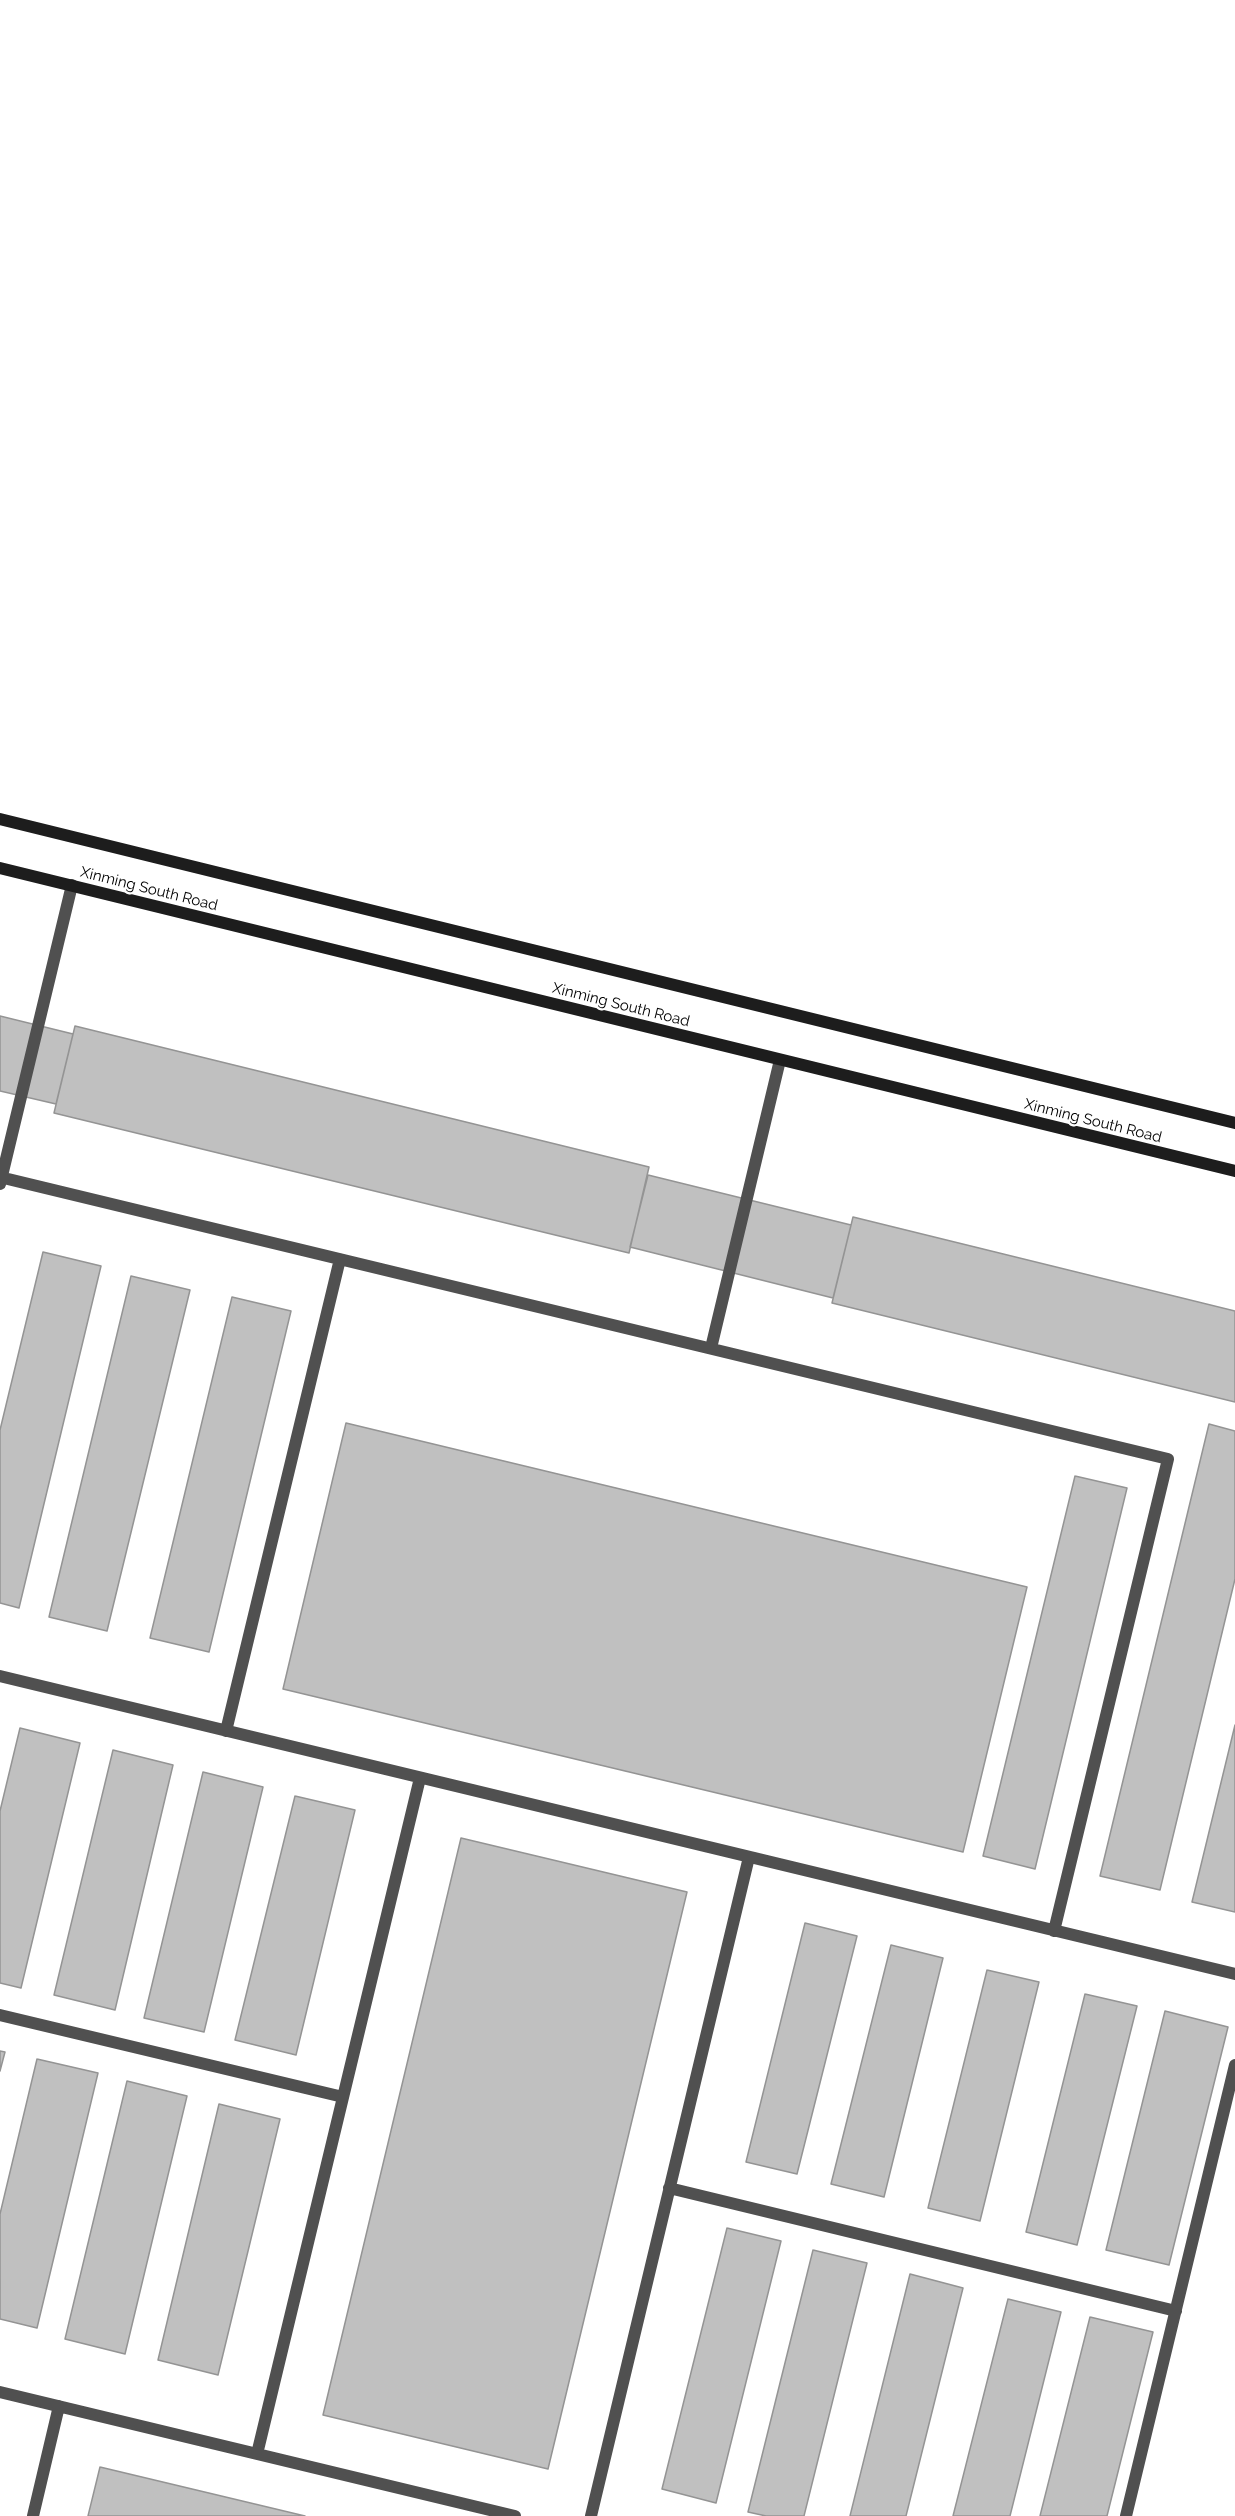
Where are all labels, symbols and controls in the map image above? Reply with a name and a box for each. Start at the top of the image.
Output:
street label: Xinming South Road [78,863,220,915]
street label: Xinming South Road [550,979,692,1031]
street label: Xinming South Road [1022,1095,1164,1147]

